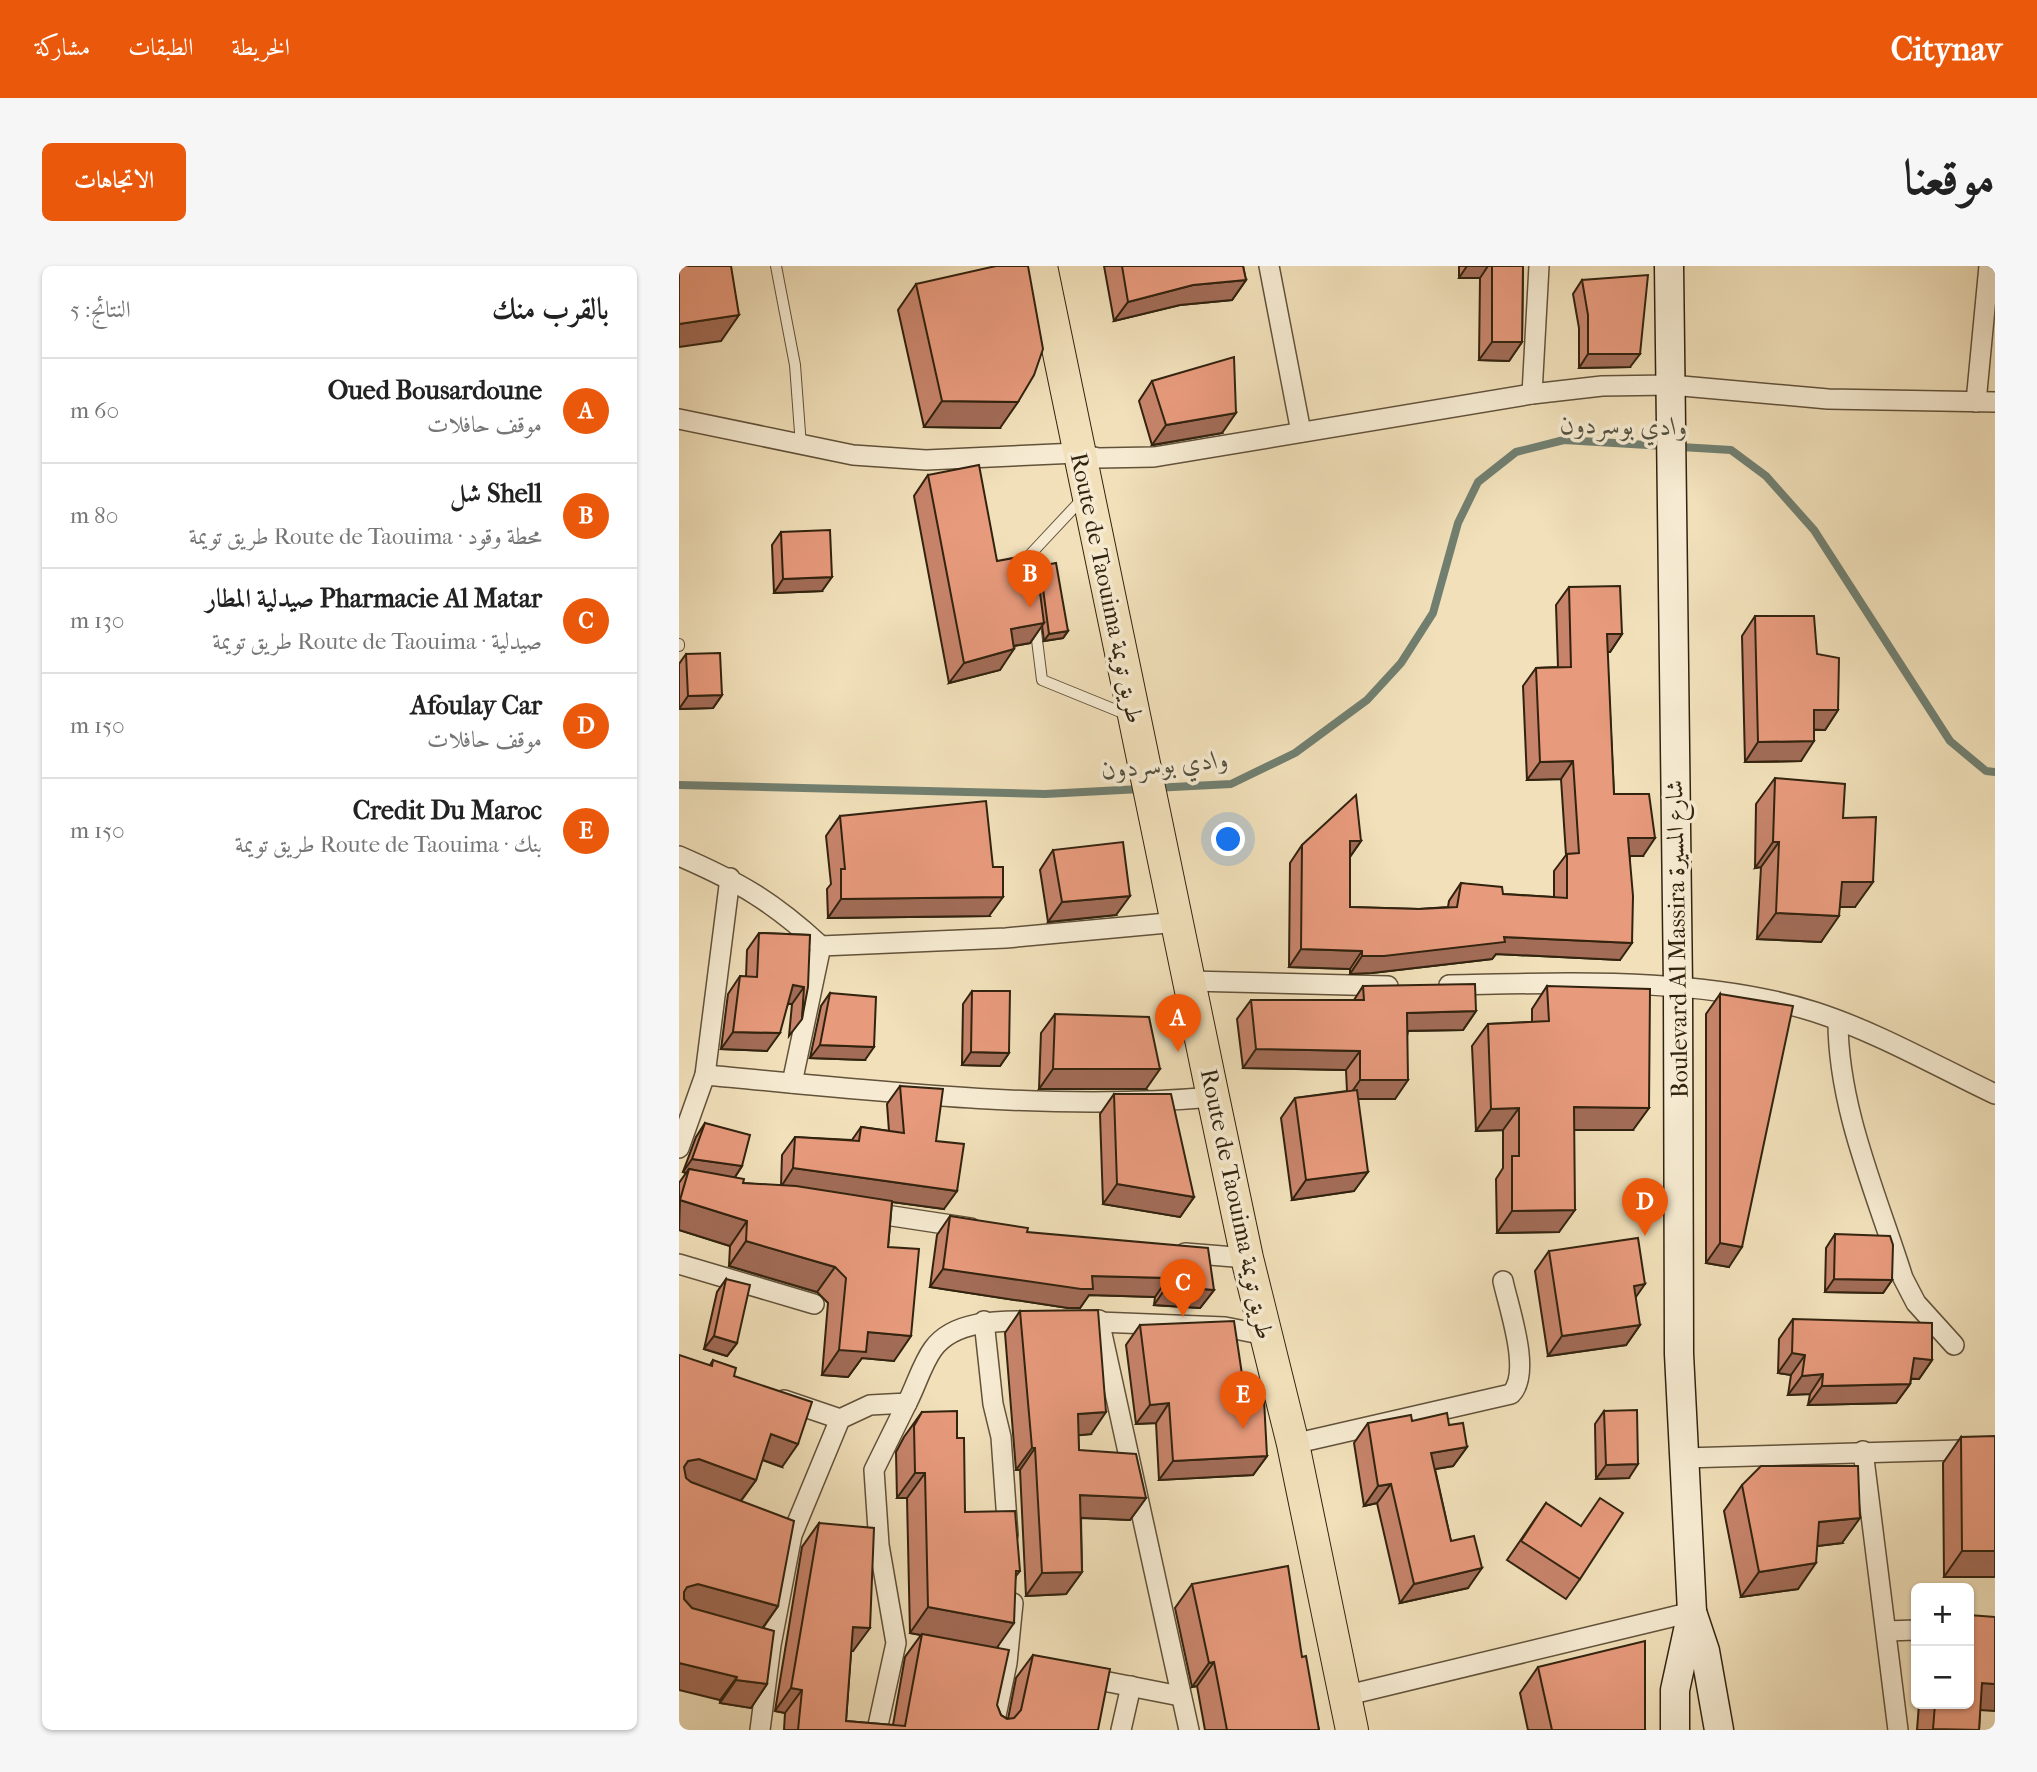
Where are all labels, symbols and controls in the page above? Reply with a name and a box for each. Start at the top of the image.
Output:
text: Citynav [1891,30,2002,69]
text: مشاركة [35,33,90,61]
text: الطبقات [128,33,194,61]
text: الخريطة [232,33,290,61]
button: الاتجاهات [42,143,186,221]
text: موقعنا [1903,149,1995,207]
text: بالقرب منك [492,292,609,327]
text: النتائج: 5 [70,296,131,323]
text: Oued Bousardoune [328,375,542,406]
text: 60 m [70,397,119,424]
text: A [579,397,593,424]
water label: وادي بوسردون [1560,409,1688,447]
text: موقف حافلات [427,411,542,438]
street label: Route de Taouima طريق تويمة [1064,450,1149,726]
text: Shell شل [450,478,542,509]
text: 80 m [70,502,118,529]
text: B [579,502,593,529]
text: محطة وقود · Route de Taouima طريق تويمة [189,523,542,550]
pin: B [1007,550,1053,608]
text: Pharmacie Al Matar صيدلية المطار [206,583,542,614]
text: 130 m [70,607,124,634]
text: C [578,607,594,634]
text: صيدلية · Route de Taouima طريق تويمة [212,628,542,655]
text: Afoulay Car [411,690,542,721]
text: 150 m [70,712,125,739]
text: D [577,712,595,739]
text: موقف حافلات [427,726,542,753]
water label: وادي بوسردون [1100,744,1230,790]
street label: Boulevard Al Massira شارع المسيرة [1660,780,1700,1098]
text: Credit Du Maroc [353,795,542,826]
text: 150 m [70,817,125,844]
text: E [579,817,593,844]
your location [1211,822,1245,856]
text: بنك · Route de Taouima طريق تويمة [235,831,542,858]
pin: A [1155,994,1201,1052]
street label: Route de Taouima طريق تويمة [1194,1066,1279,1342]
pin: D [1622,1178,1668,1236]
pin: C [1160,1259,1206,1317]
pin: E [1220,1371,1266,1429]
map controls [1911,1583,1974,1709]
button: + [1911,1583,1974,1646]
button: − [1911,1646,1974,1709]

